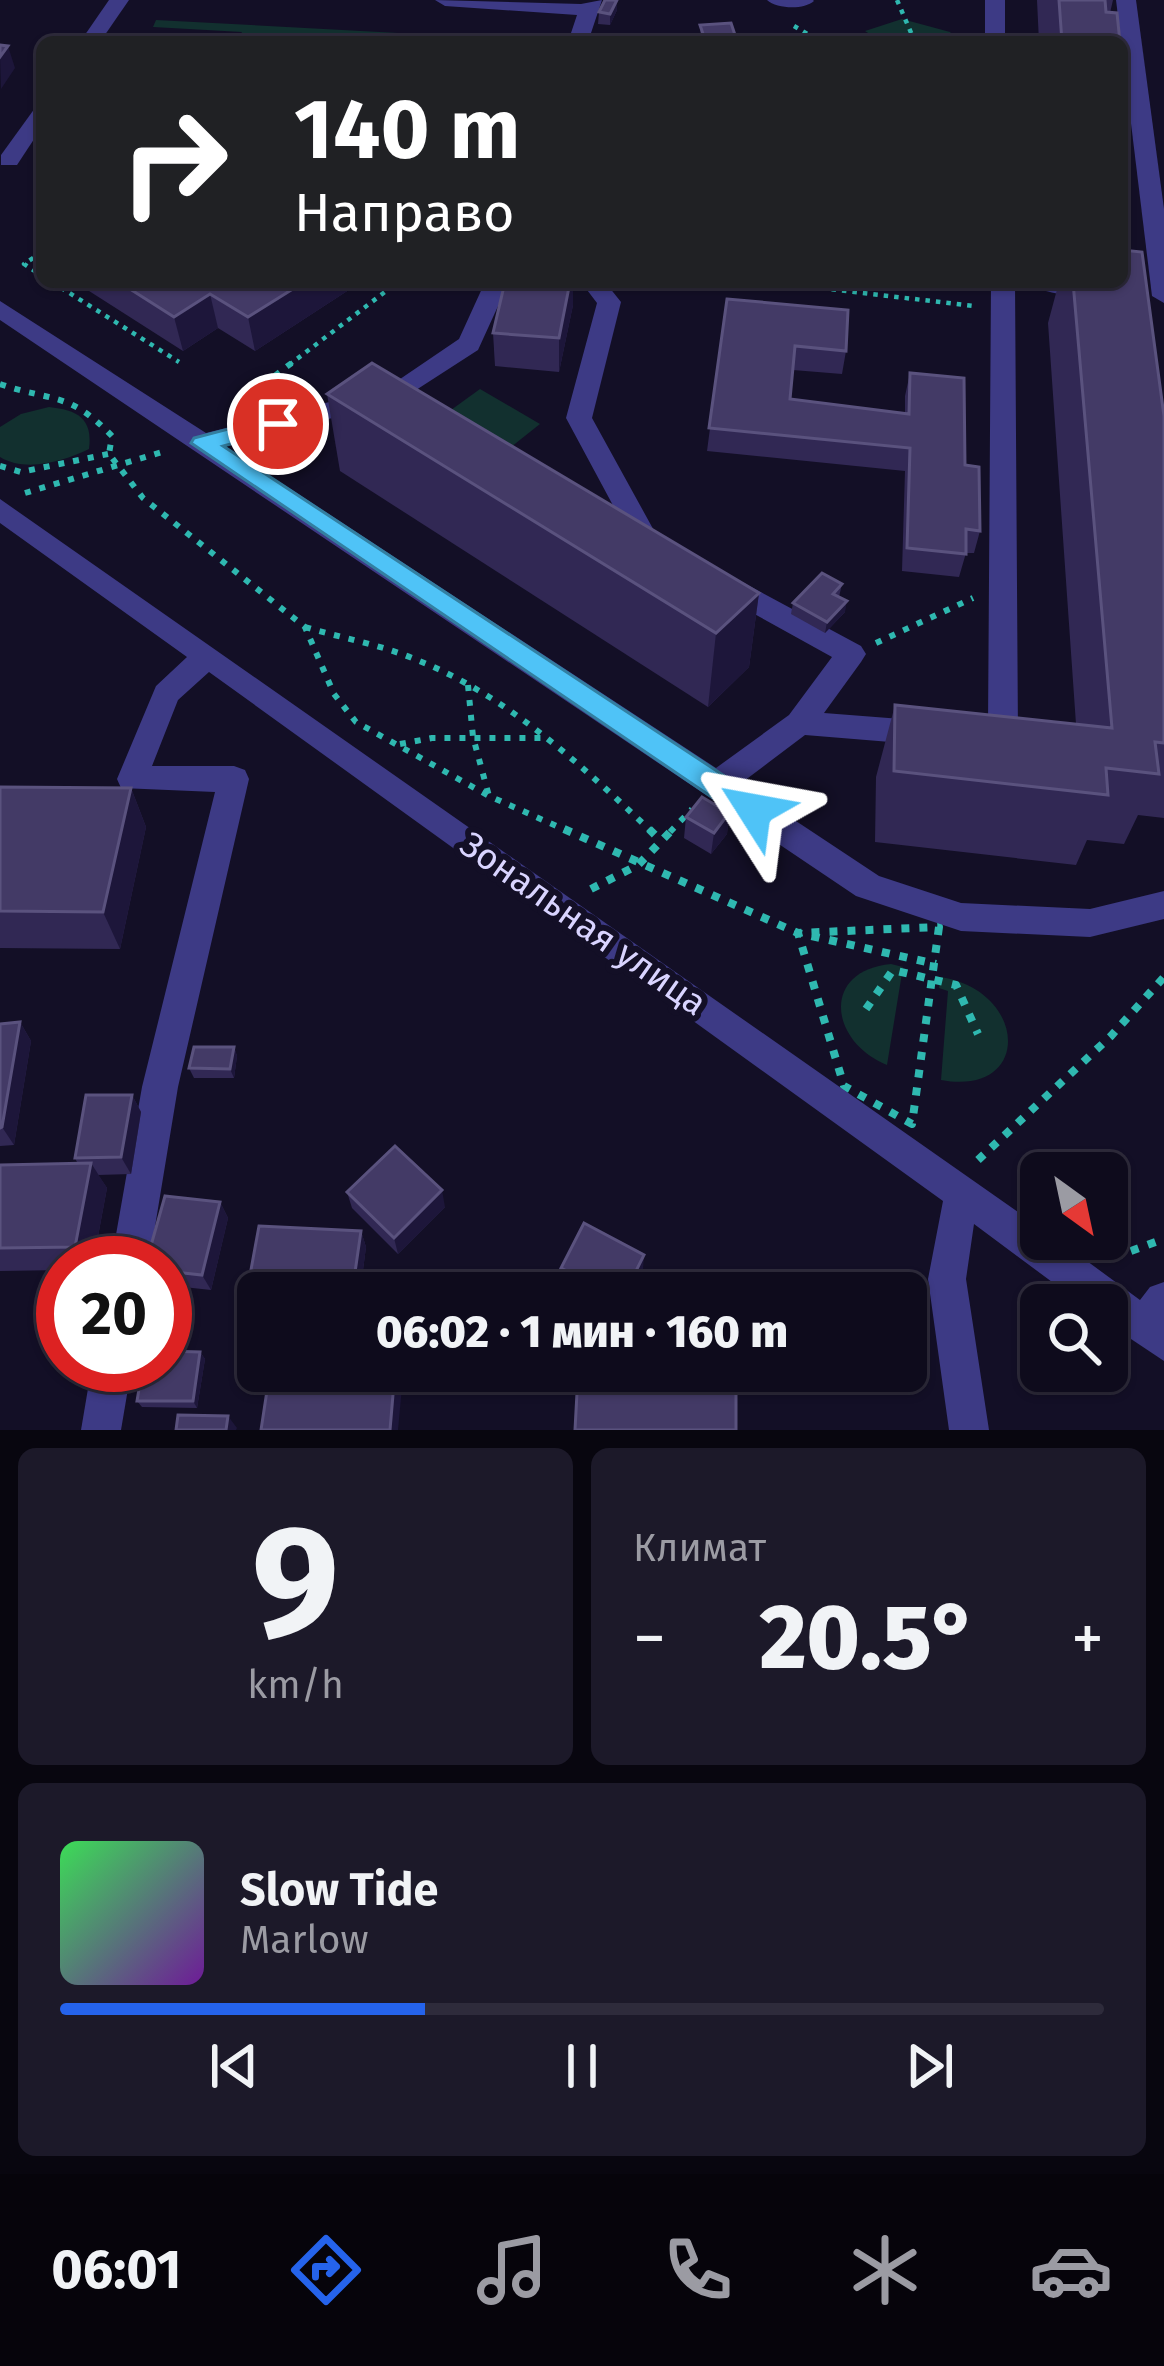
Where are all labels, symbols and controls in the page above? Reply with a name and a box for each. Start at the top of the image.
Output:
text: 140 m [294,79,520,180]
icon: right [96,84,252,240]
text: Направо [294,181,515,245]
pin [227,373,329,475]
icon: arrive [245,391,311,457]
position arrow [691,747,817,873]
street label: Зональная улица [452,822,715,1025]
north arrow [1020,1152,1128,1260]
map controls [1020,1152,1128,1392]
speed limit sign: 20 [36,1236,192,1392]
button: search [1020,1284,1128,1392]
text: 06:02 · 1 мин · 160 m [376,1305,788,1359]
text: 9 [252,1490,339,1677]
text: Климат [633,1525,766,1571]
text: 20.5° [759,1584,978,1692]
text: − [633,1599,666,1678]
text: + [1071,1599,1104,1678]
text: km/h [247,1662,344,1708]
text: Slow Tide [240,1863,438,1917]
text: Marlow [240,1917,369,1963]
icon: previous [201,2033,267,2099]
icon: pause [549,2033,615,2099]
icon: next [897,2033,963,2099]
icon: directions [284,2228,368,2312]
icon: music [470,2228,554,2312]
icon: phone [656,2228,740,2312]
icon: climate [843,2228,927,2312]
icon: car [1029,2228,1113,2312]
text: 06:01 [51,2238,182,2302]

